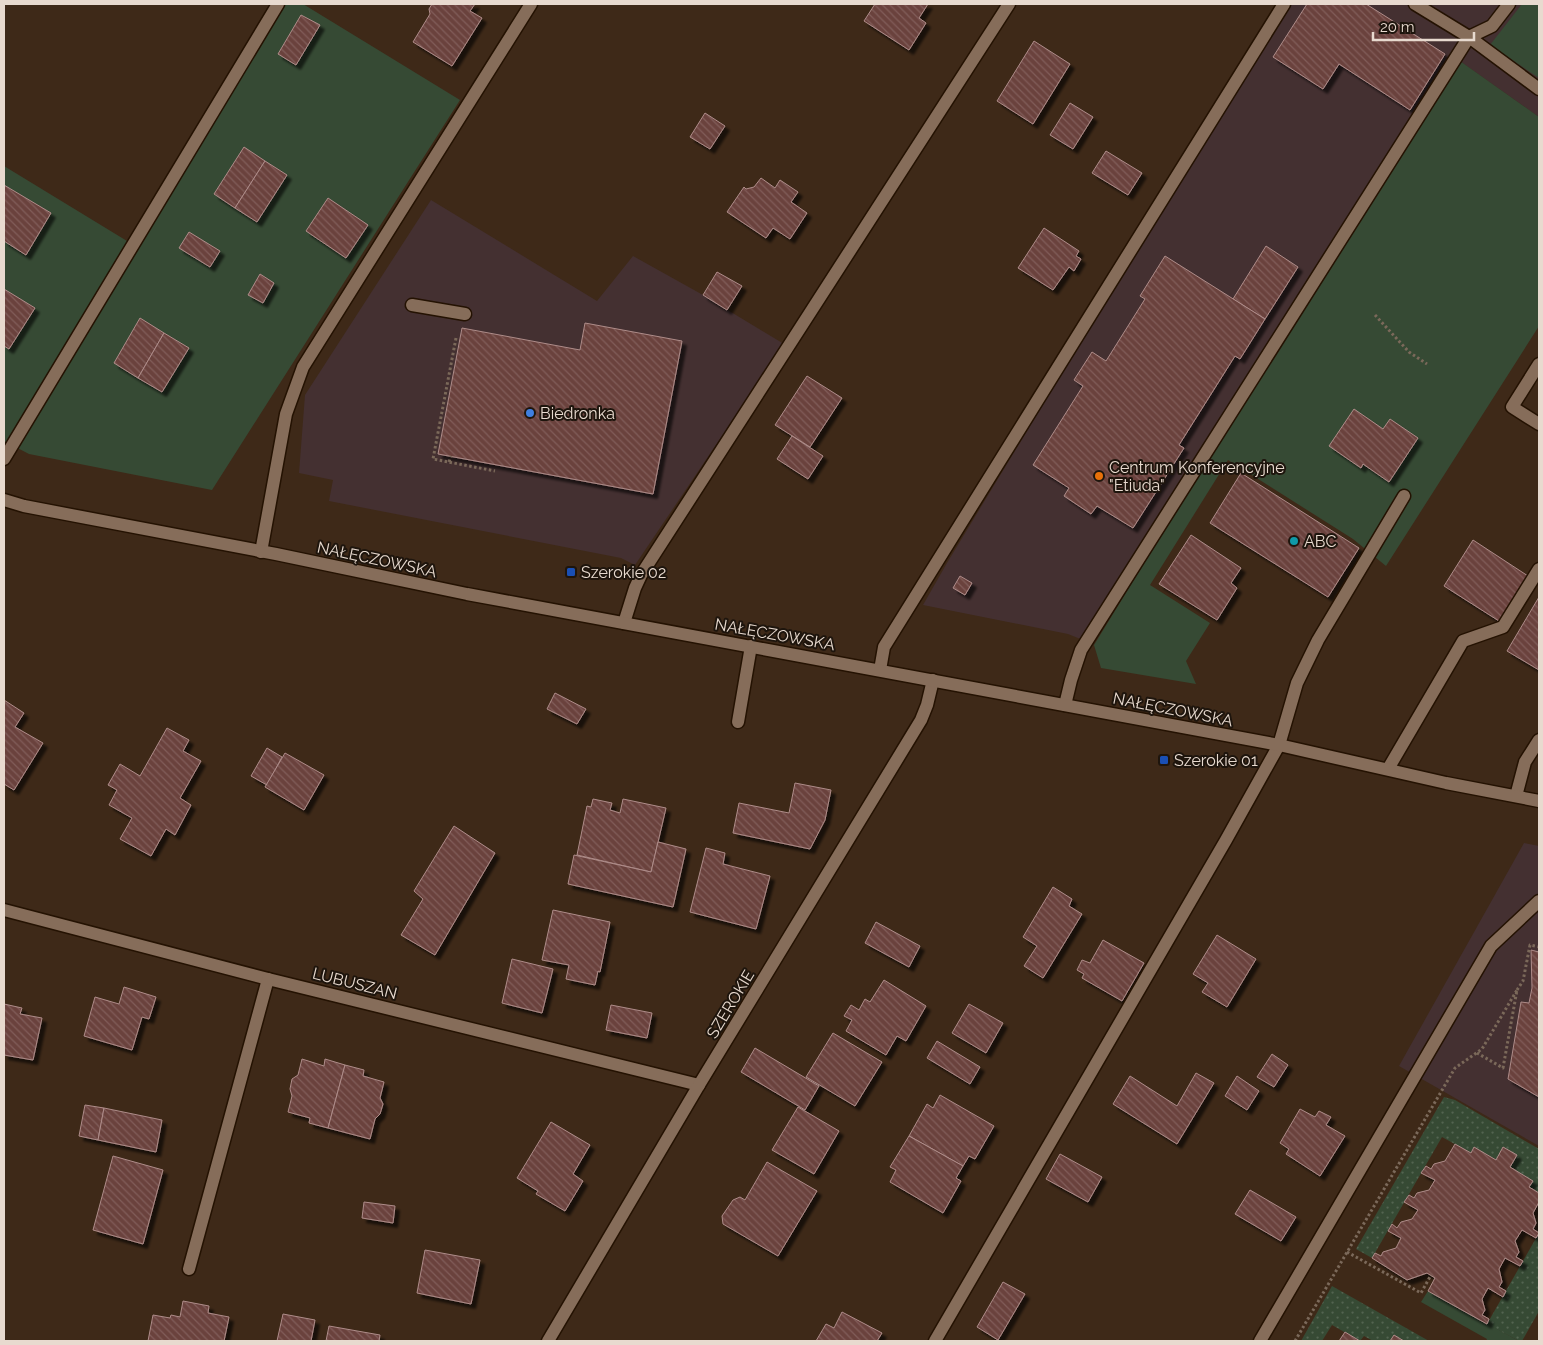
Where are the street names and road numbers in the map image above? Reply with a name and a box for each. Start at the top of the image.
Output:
street label: NAŁĘCZOWSKA [315,538,439,581]
street label: NAŁĘCZOWSKA [713,615,837,654]
street label: NAŁĘCZOWSKA [1111,689,1235,730]
street label: LUBUSZAN [311,964,399,1003]
street label: SZEROKIE [703,967,758,1042]

